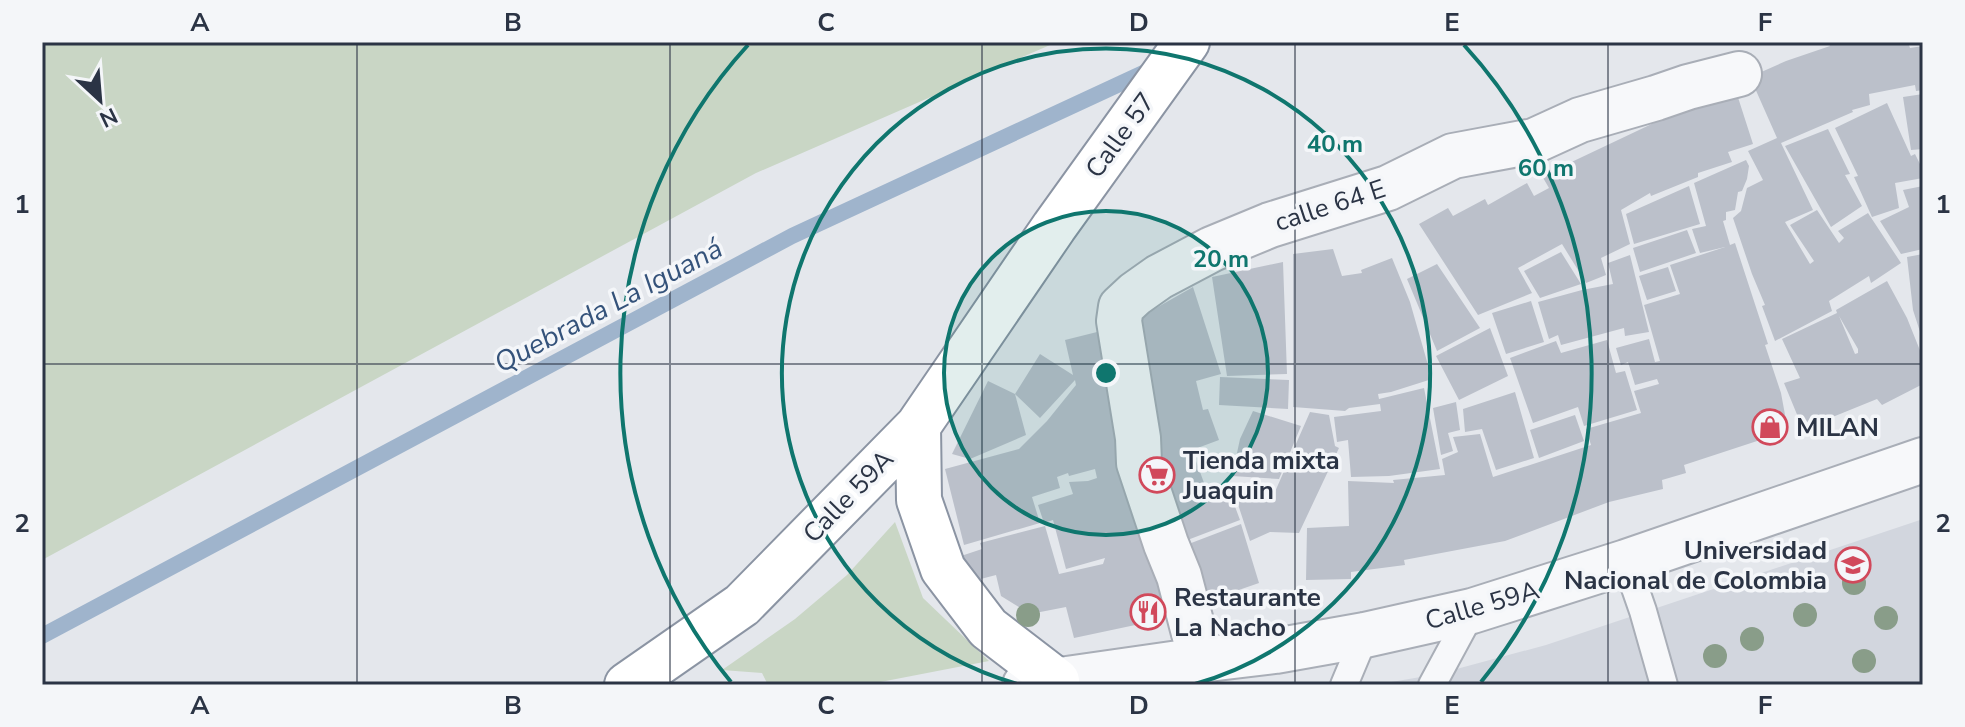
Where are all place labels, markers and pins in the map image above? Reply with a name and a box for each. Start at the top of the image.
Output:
centre of rings [1092,359,1120,387]
shop icon: MILAN [1751,408,1789,446]
place label: MILAN [1796,410,1879,445]
place label: Tienda mixta Juaquin [1182,443,1340,508]
supermarket icon: Tienda mixta Juaquin [1138,456,1176,494]
place label: Universidad Nacional de Colombia [1564,533,1827,598]
school or university icon: Universidad Nacional de Colombia [1834,546,1872,584]
place label: Restaurante La Nacho [1174,580,1321,645]
restaurant icon: Restaurante La Nacho [1129,593,1167,631]

